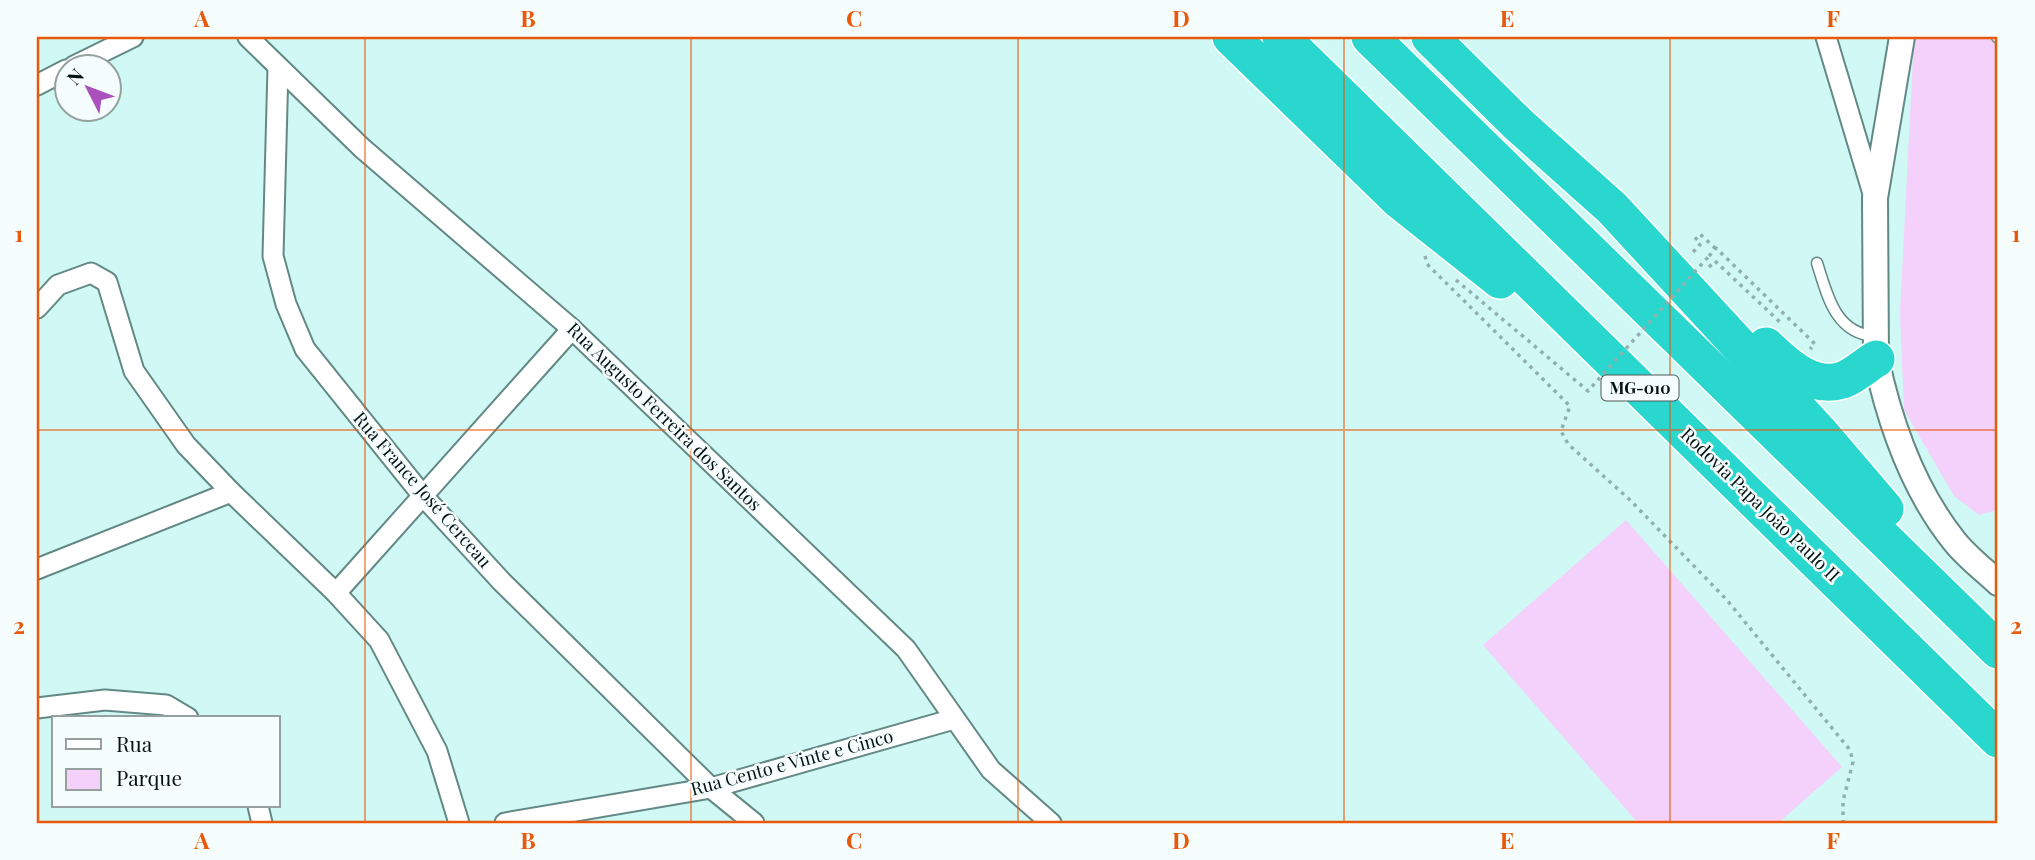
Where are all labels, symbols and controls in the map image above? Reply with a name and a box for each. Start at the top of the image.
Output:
text: A [193,2,210,33]
text: B [520,2,536,33]
text: C [846,2,862,33]
text: D [1172,2,1190,33]
text: E [1500,2,1514,33]
text: F [1826,2,1840,33]
north arrow [52,52,122,122]
text: N [60,62,89,90]
text: 1 [15,217,24,248]
text: 1 [2012,217,2021,248]
street label: Rua Augusto Ferreira dos Santos [562,317,767,516]
road number: MG-010 [1602,376,1678,400]
street label: Rua France José Cerceau [348,406,497,573]
street label: Rodovia Papa João Paulo II [1676,422,1845,587]
text: 2 [13,609,25,640]
text: 2 [2010,609,2022,640]
legend [52,716,280,808]
street label: Rua Cento e Vinte e Cinco [688,723,896,801]
text: Rua [116,729,153,757]
text: Parque [116,763,182,791]
text: A [193,824,210,855]
text: B [520,824,536,855]
text: C [846,824,862,855]
text: D [1172,824,1190,855]
text: E [1500,824,1514,855]
text: F [1826,824,1840,855]

